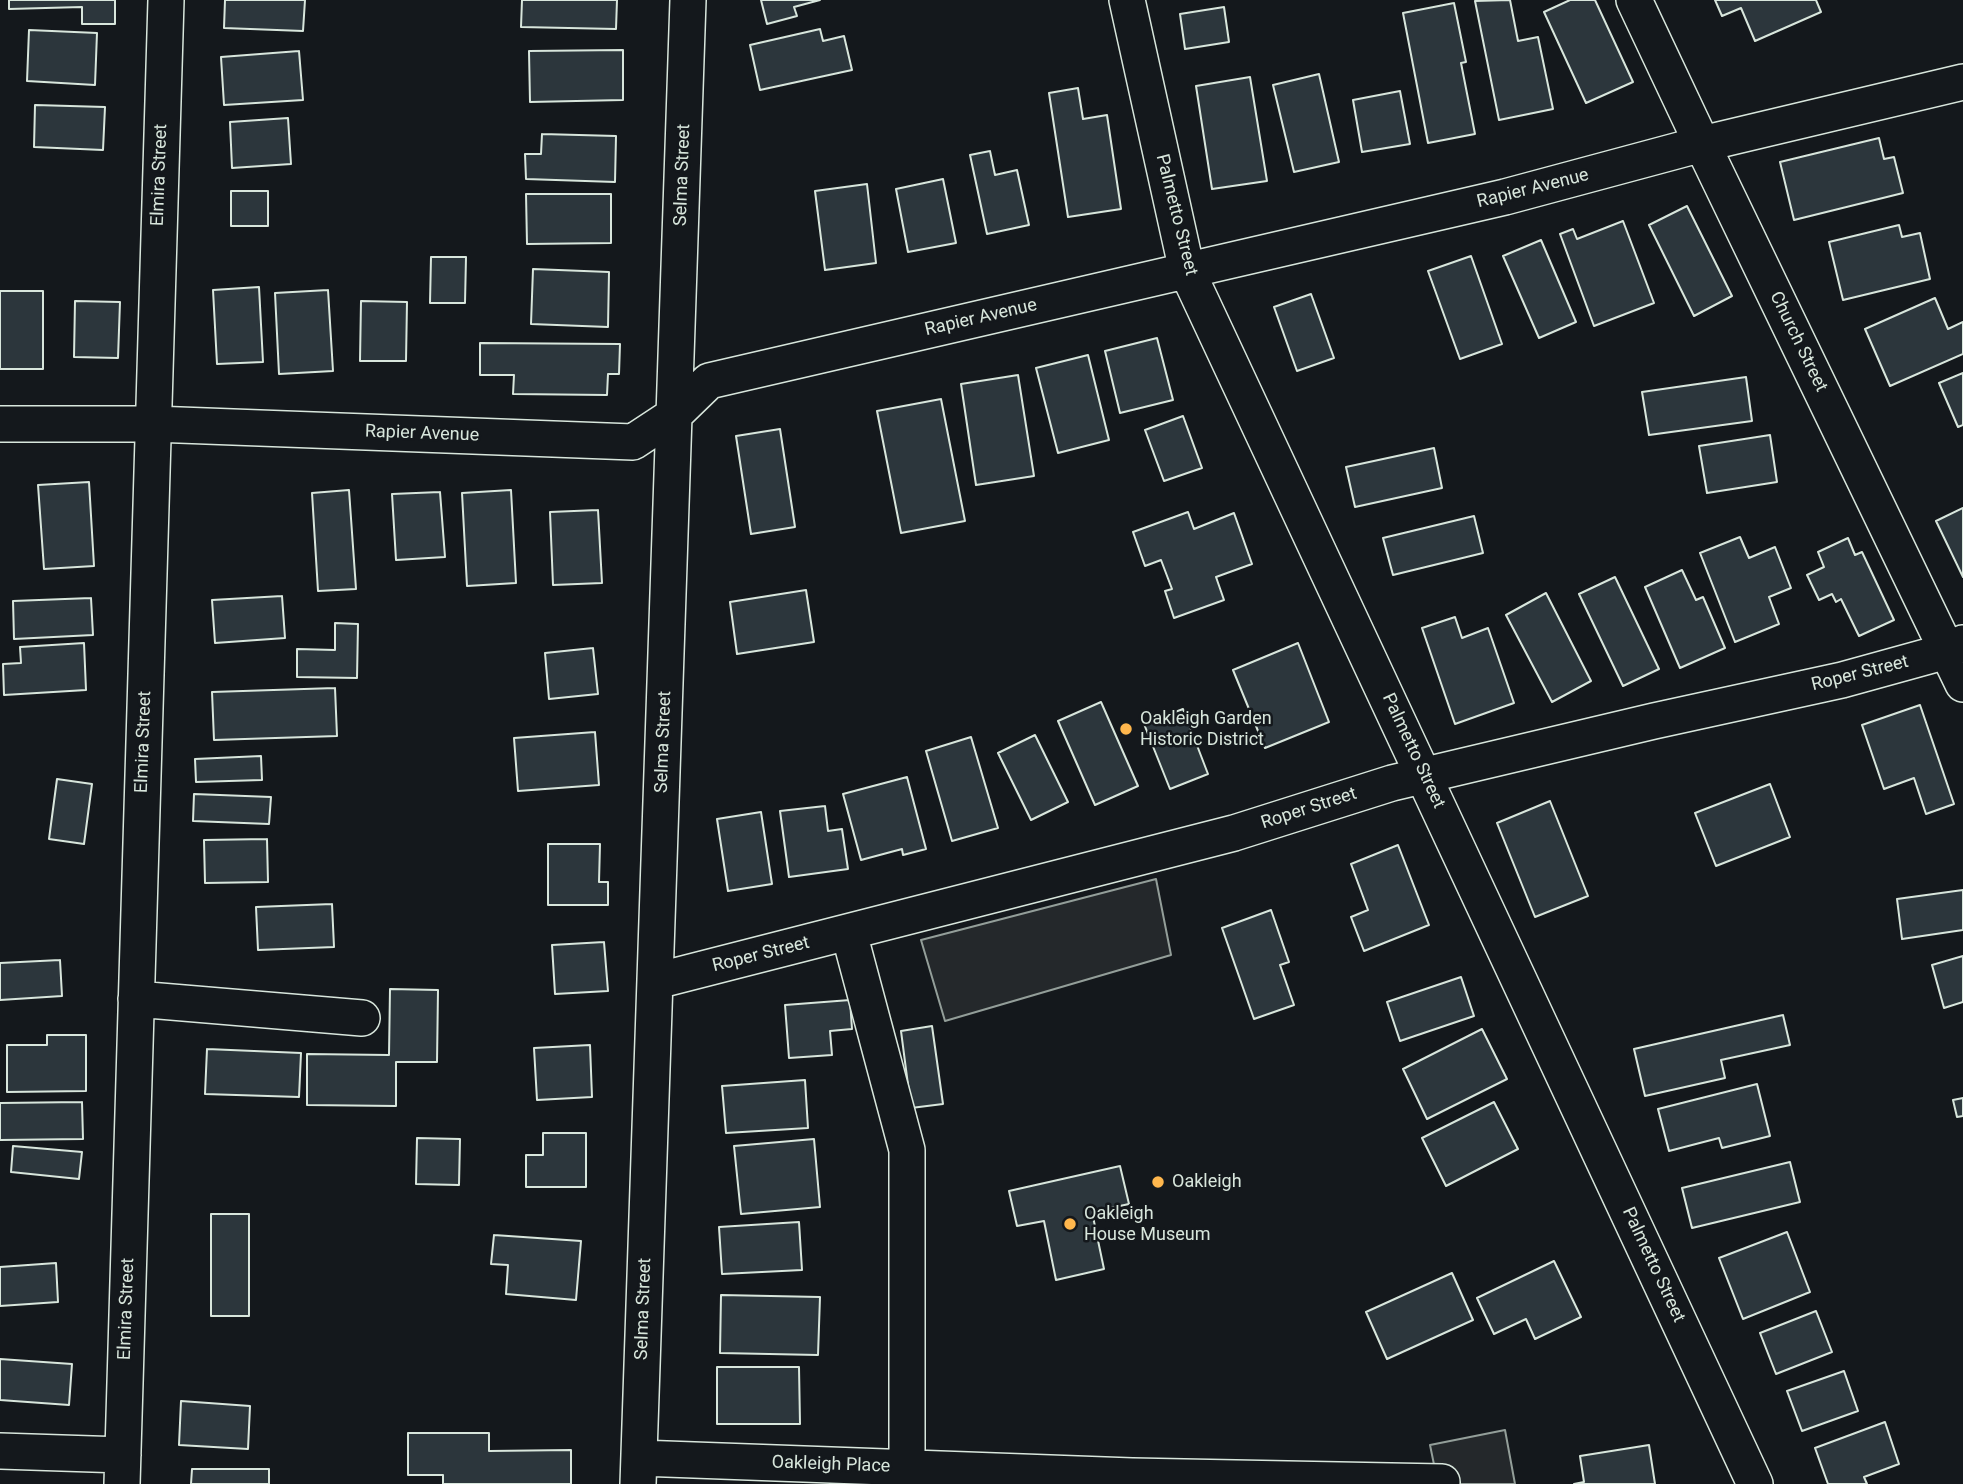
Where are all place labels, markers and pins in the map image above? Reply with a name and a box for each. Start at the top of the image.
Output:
place label: Oakleigh Garden Historic District [1140,708,1272,750]
marker: Oakleigh Garden Historic District [1118,721,1134,737]
place label: Oakleigh [1172,1171,1242,1193]
marker: Oakleigh [1150,1174,1166,1190]
place label: Oakleigh House Museum [1084,1203,1211,1246]
marker: Oakleigh House Museum [1062,1216,1078,1232]

